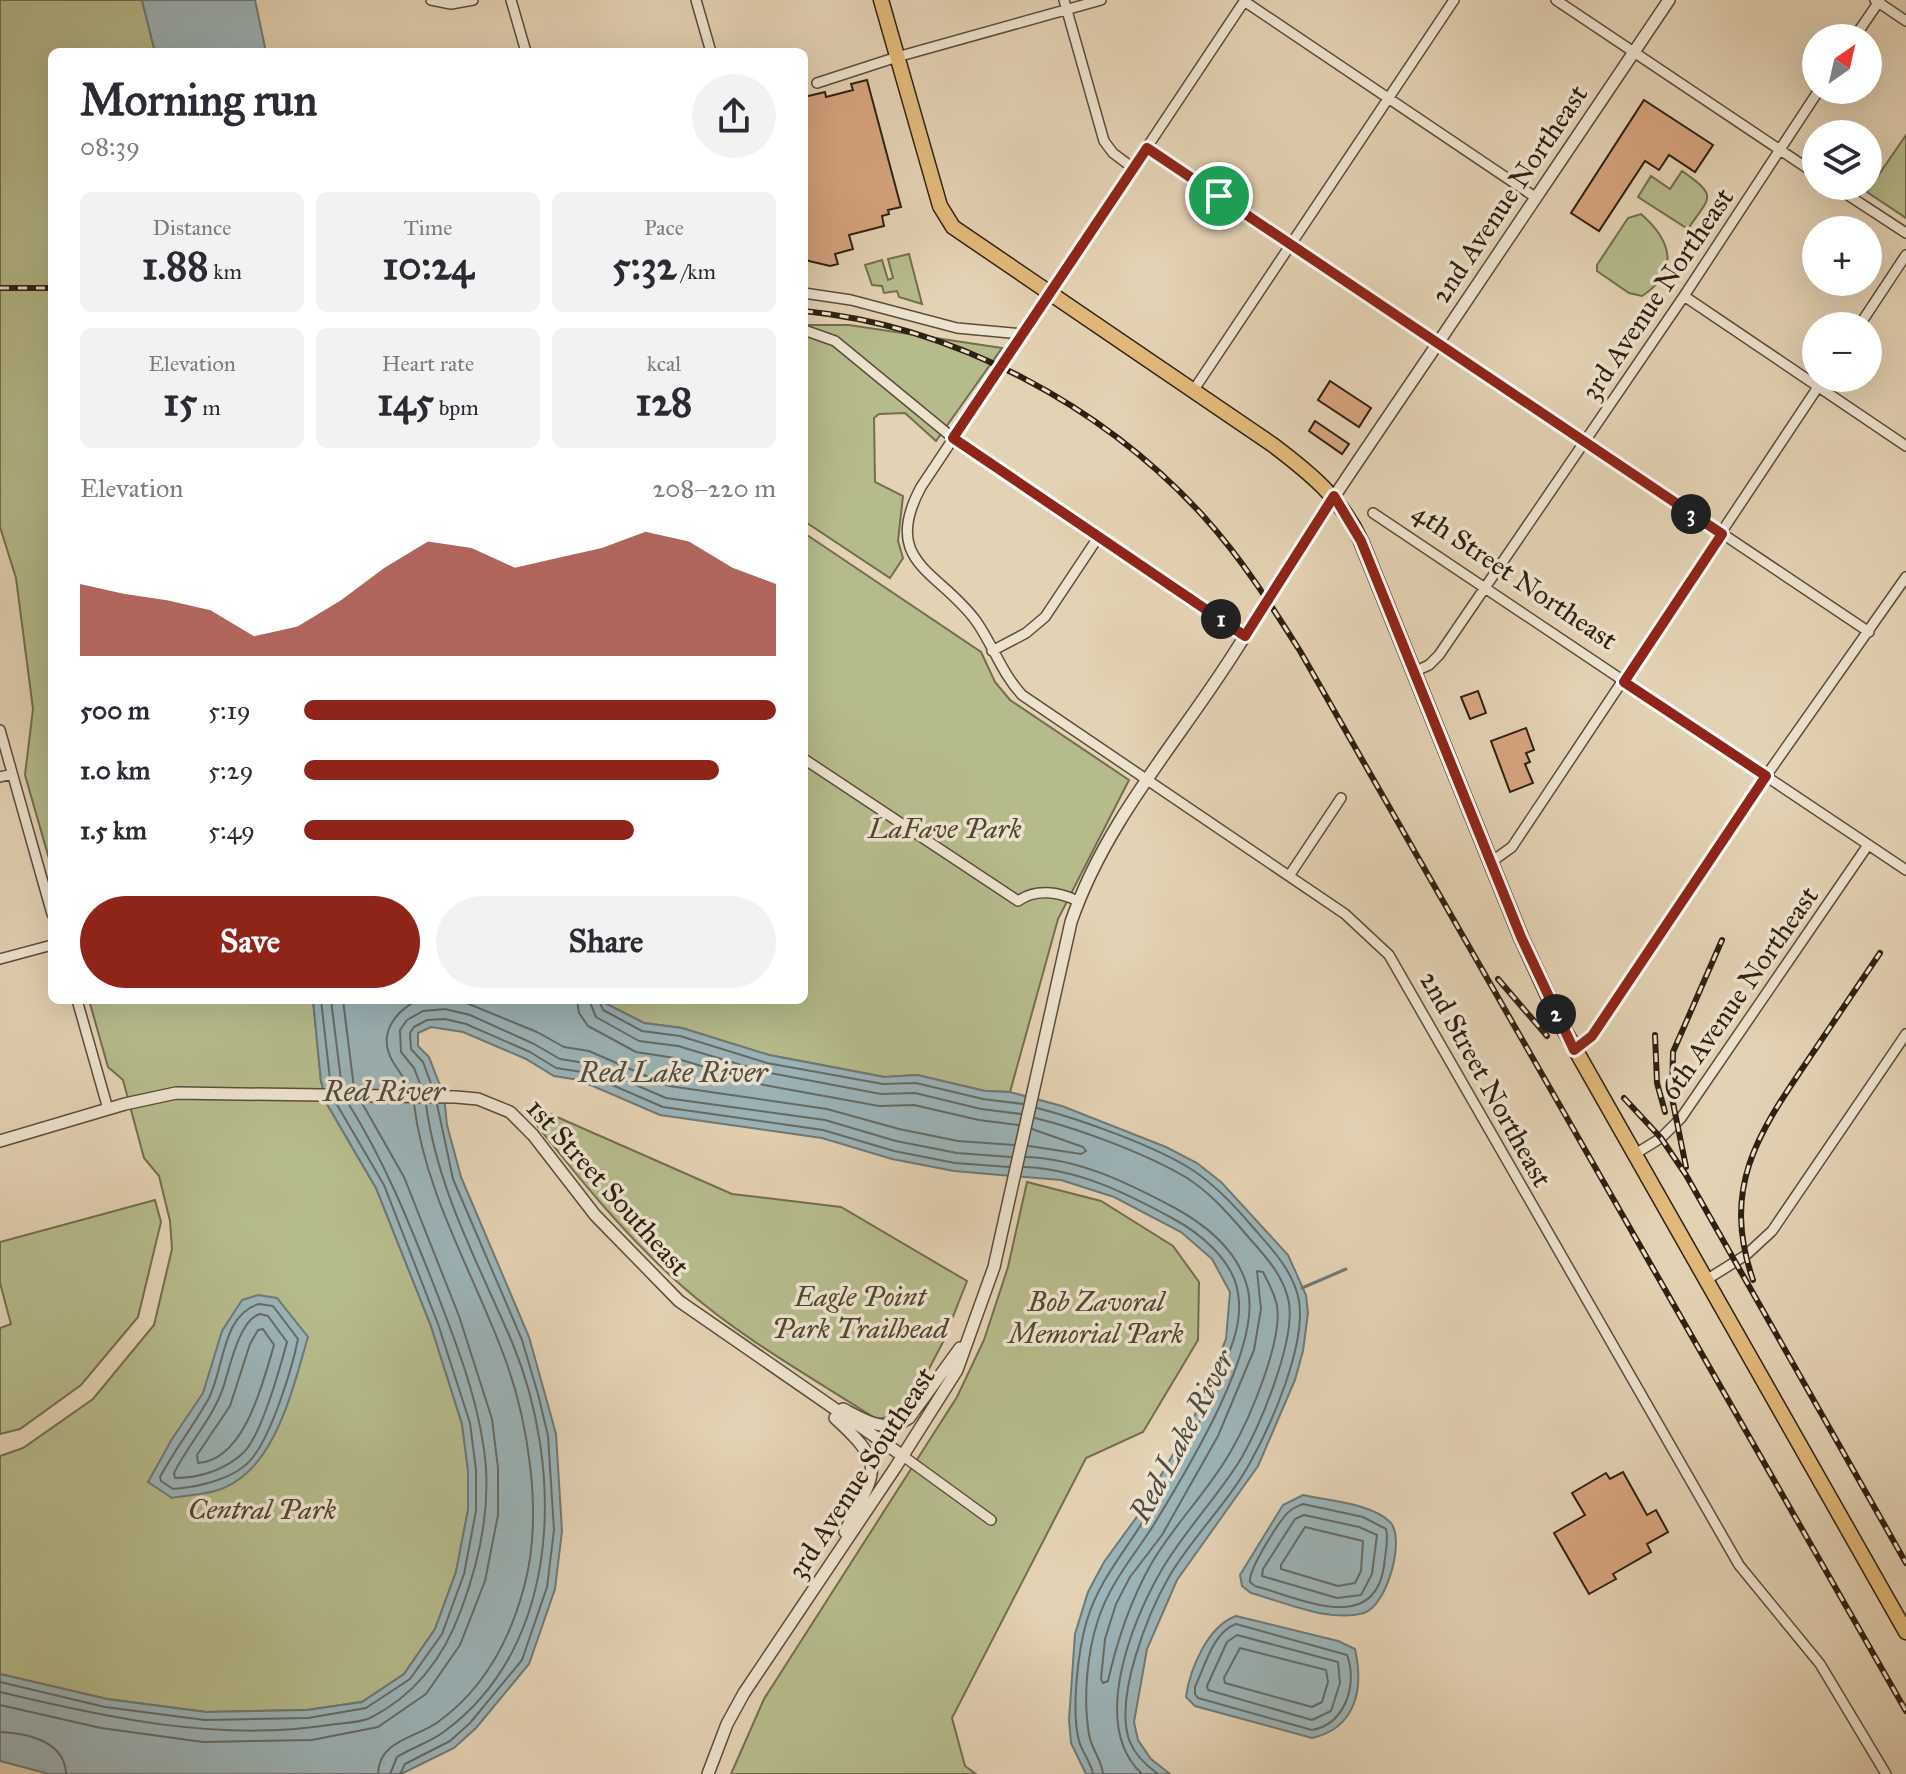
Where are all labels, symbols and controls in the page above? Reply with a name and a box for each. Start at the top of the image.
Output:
north arrow [1802,24,1882,104]
map controls [1802,24,1882,392]
text: Morning run [80,73,317,127]
button: share [692,74,776,158]
street label: 2nd Avenue Northeast [1423,78,1595,310]
button: layers [1802,120,1882,200]
text: 08:39 [80,130,140,162]
pin [1185,162,1253,230]
icon: arrive [1197,174,1241,218]
street label: 3rd Avenue Northeast [1573,181,1741,407]
text: Distance [153,214,231,241]
text: Time [404,214,452,241]
text: Pace [644,214,684,241]
button: + [1802,216,1882,296]
text: 1.88 [142,241,209,290]
text: 10:24 [383,241,474,290]
text: 5:32 [612,241,677,290]
text: km [209,258,242,285]
text: /km [677,258,716,285]
button: − [1802,312,1882,392]
text: Elevation [148,350,236,377]
text: Heart rate [382,350,474,377]
text: kcal [647,350,681,377]
text: 15 [163,377,197,426]
text: 145 [377,377,434,426]
text: 128 [636,377,692,426]
text: m [197,394,221,421]
text: bpm [434,394,479,421]
text: Elevation [80,472,183,504]
text: 208–220 m [652,472,776,504]
street label: 4th Street Northeast [1406,494,1624,658]
pin: 3 [1671,494,1711,534]
text: 3 [1687,500,1695,527]
pin: 1 [1201,599,1241,639]
text: 1 [1217,605,1225,632]
text: 500 m [80,694,150,726]
text: 5:19 [208,694,251,726]
text: 1.0 km [80,754,150,786]
text: 5:29 [208,754,253,786]
park label: LaFave Park [866,811,1022,846]
text: 1.5 km [80,814,147,846]
text: 5:49 [208,814,255,846]
street label: 6th Avenue Northeast [1652,879,1826,1107]
button: Save [80,896,420,988]
button: Share [436,896,776,988]
street label: 2nd Street Northeast [1413,965,1559,1193]
pin: 2 [1536,994,1576,1034]
water label: Red Lake River [577,1054,769,1090]
water label: Red River [322,1073,446,1109]
street label: 1st Street Southeast [519,1091,697,1283]
park label: Eagle Point Park Trailhead [772,1279,950,1346]
park label: Bob Zavoral Memorial Park [1005,1284,1184,1351]
water label: Red Lake River [1121,1343,1243,1529]
street label: 3rd Avenue Southeast [779,1360,943,1586]
park label: Central Park [188,1492,337,1527]

